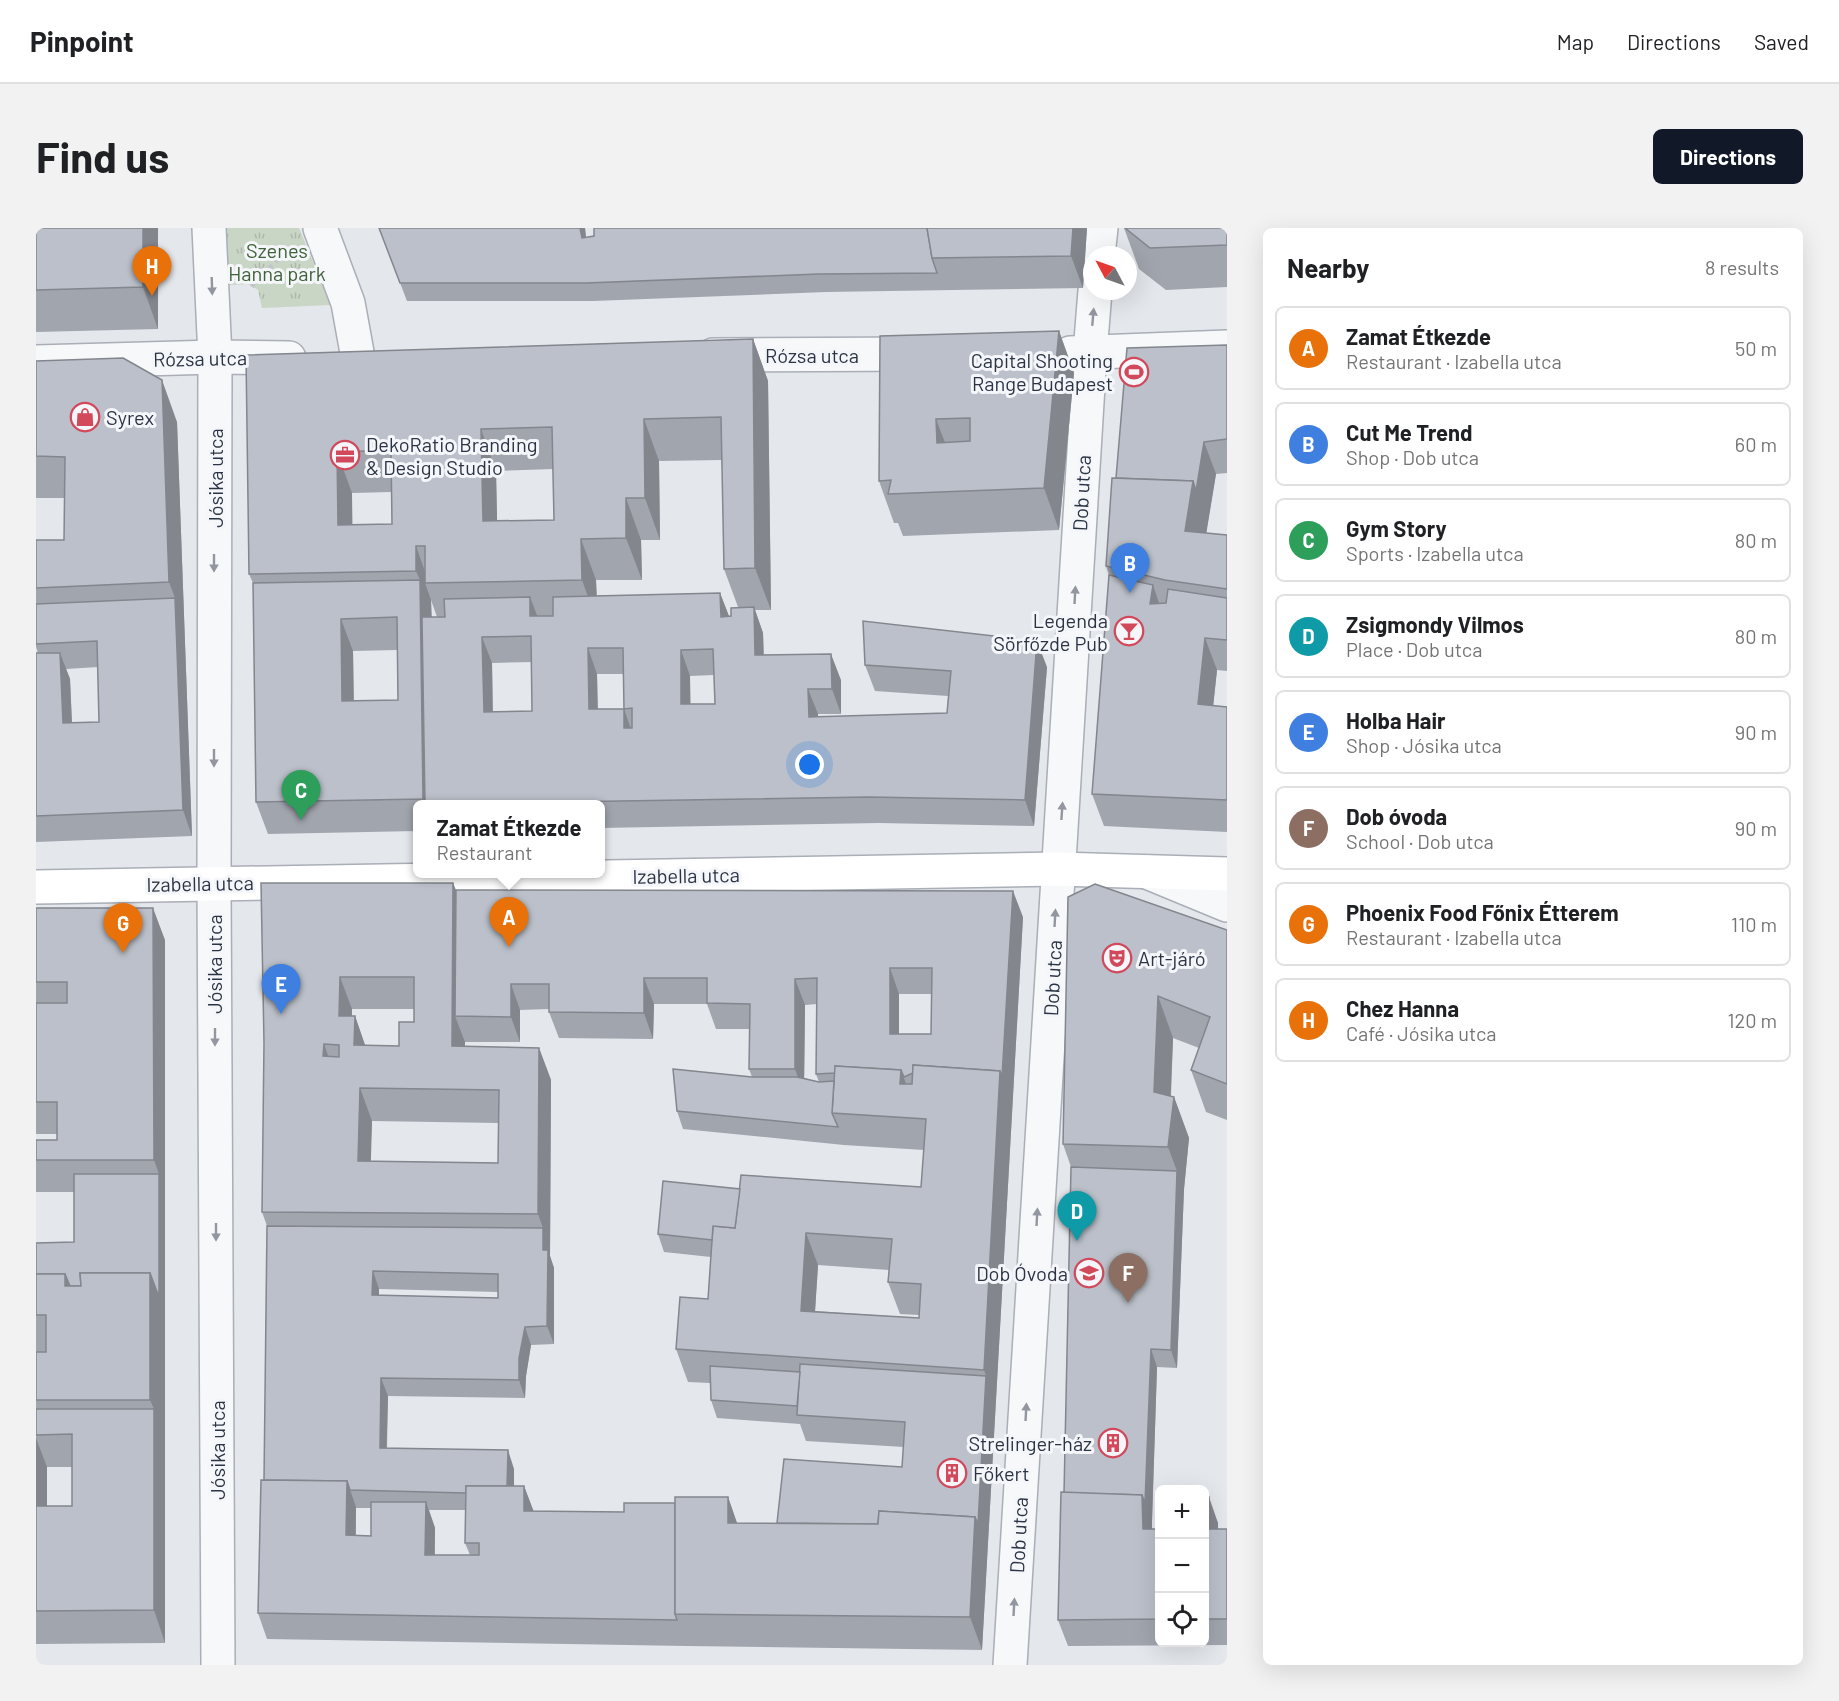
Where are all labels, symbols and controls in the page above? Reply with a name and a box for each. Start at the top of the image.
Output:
text: Pinpoint [30,24,134,58]
text: Map [1557,29,1594,54]
text: Directions [1627,29,1721,54]
text: Saved [1754,29,1809,54]
button: Directions [1653,129,1803,184]
text: Find us [36,131,169,181]
park label: Szenes Hanna park [228,238,326,285]
north arrow [1083,246,1137,300]
pin: H [132,247,172,296]
text: Nearby [1287,252,1369,283]
text: 8 results [1705,255,1779,279]
one-way arrow [207,277,216,296]
one-way arrow [1088,307,1098,326]
text: Zamat Étkezde [1346,323,1491,349]
text: A [1302,336,1315,360]
text: 50 m [1735,336,1777,360]
street label: Rózsa utca [765,343,859,367]
street label: Rózsa utca [153,345,247,371]
place label: Capital Shooting Range Budapest [971,348,1113,395]
text: Restaurant · Izabella utca [1346,349,1562,373]
sports icon: Capital Shooting Range Budapest [1118,356,1150,388]
shop icon: Syrex [69,401,101,433]
place label: Syrex [106,405,154,429]
text: Cut Me Trend [1346,419,1472,445]
street label: Jósika utca [203,428,227,528]
place label: DekoRatio Branding & Design Studio [366,432,537,479]
text: B [1302,432,1315,456]
text: 60 m [1735,432,1777,456]
office icon: DekoRatio Branding & Design Studio [329,439,361,471]
text: Shop · Dob utca [1346,445,1479,469]
street label: Dob utca [1067,454,1095,532]
text: Gym Story [1346,515,1447,541]
text: C [1302,528,1315,552]
text: 80 m [1735,528,1777,552]
text: Sports · Izabella utca [1346,541,1524,565]
pin: B [1110,544,1150,593]
one-way arrow [209,553,219,572]
one-way arrow [1070,586,1080,605]
place label: Legenda Sörfőzde Pub [993,608,1108,655]
text: Zsigmondy Vilmos [1346,611,1524,637]
bar icon: Legenda Sörfőzde Pub [1113,615,1145,647]
text: D [1302,624,1315,648]
text: 80 m [1735,624,1777,648]
text: Place · Dob utca [1346,637,1482,661]
text: Holba Hair [1346,707,1445,733]
text: E [1303,720,1314,744]
text: 90 m [1735,720,1777,744]
text: Shop · Jósika utca [1346,733,1502,757]
one-way arrow [209,748,219,767]
your location [795,750,824,779]
pin: C [282,770,320,820]
popup [413,800,605,878]
one-way arrow [1057,801,1066,820]
text: Dob óvoda [1346,803,1447,829]
text: Zamat Étkezde [437,814,581,840]
text: F [1303,816,1314,840]
text: 90 m [1735,816,1777,840]
text: School · Dob utca [1346,829,1494,853]
text: Restaurant [437,840,533,864]
street label: Izabella utca [632,862,740,888]
street label: Izabella utca [146,870,254,896]
pin: A [490,898,528,947]
text: Phoenix Food Főnix Étterem [1346,899,1619,925]
pin: G [104,904,142,953]
one-way arrow [1051,908,1060,927]
text: G [1302,912,1315,936]
text: 110 m [1731,912,1777,936]
street label: Jósika utca [202,914,226,1014]
text: Restaurant · Izabella utca [1346,925,1562,949]
street label: Dob utca [1038,939,1066,1017]
theatre icon: Art-járó [1101,942,1133,974]
place label: Art-járó [1138,946,1206,970]
pin: E [262,964,300,1014]
text: Chez Hanna [1346,995,1459,1021]
text: H [1302,1008,1315,1032]
text: 120 m [1727,1008,1777,1032]
text: Café · Jósika utca [1346,1021,1497,1045]
one-way arrow [210,1027,220,1046]
pin: D [1058,1192,1096,1241]
one-way arrow [1033,1208,1042,1227]
one-way arrow [211,1222,221,1241]
pin: F [1108,1254,1148,1303]
school or university icon: Dob Óvoda [1073,1257,1105,1289]
place label: Dob Óvoda [976,1261,1068,1285]
street label: Jósika utca [205,1400,229,1500]
one-way arrow [1021,1402,1030,1421]
building icon: Strelinger-ház [1097,1427,1129,1459]
place label: Strelinger-ház [968,1431,1092,1455]
building icon: Főkert [936,1457,968,1489]
place label: Főkert [973,1461,1029,1485]
map controls [1155,1485,1209,1647]
button: + [1155,1485,1209,1539]
street label: Dob utca [1004,1496,1032,1574]
button: − [1155,1539,1209,1593]
button: locate [1155,1593,1209,1647]
one-way arrow [1009,1597,1018,1616]

